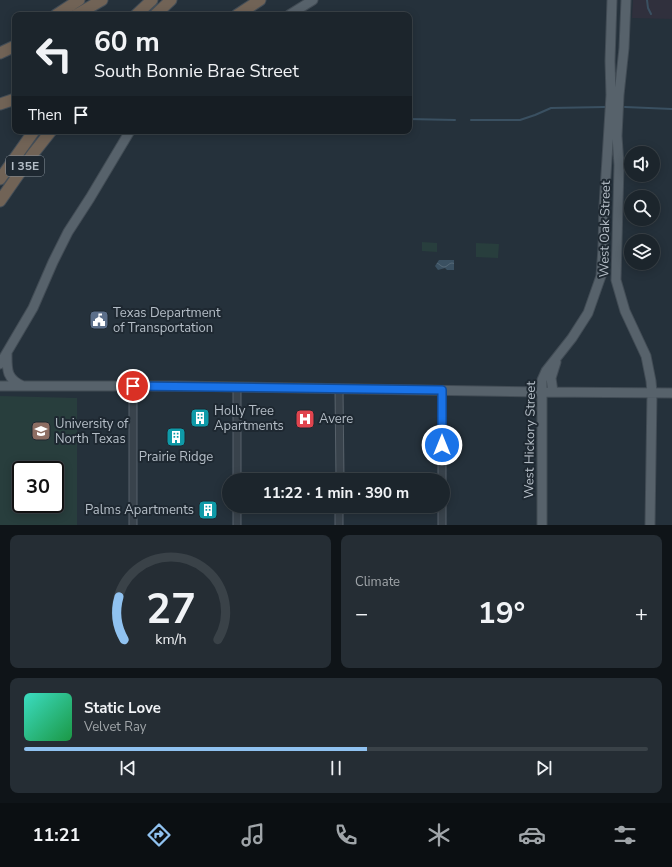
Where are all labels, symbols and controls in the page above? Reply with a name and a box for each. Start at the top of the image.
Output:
text: 60 m [94,23,160,61]
icon: left [28,28,80,80]
text: South Bonnie Brae Street [94,59,299,83]
icon: arrive [70,104,92,126]
text: Then [28,105,62,125]
map controls [624,146,660,270]
button: sound [624,146,660,182]
road number: I 35E [6,156,44,176]
street label: West Oak Street [595,180,615,278]
button: search [624,190,660,226]
button: layers [624,234,660,270]
place label: Texas Department of Transportation [113,304,221,337]
public building icon: Texas Department of Transportation [88,309,110,331]
pin [116,369,150,403]
icon: arrive [122,375,144,397]
street label: West Hickory Street [520,381,540,499]
place label: Holly Tree Apartments [214,402,284,435]
building icon: Holly Tree Apartments [189,407,211,429]
hospital icon: Avere [294,408,316,430]
place label: Avere [319,410,353,428]
place label: University of North Texas [55,415,129,448]
school or university icon: University of North Texas [30,420,52,442]
position arrow [421,424,463,466]
building icon: Prairie Ridge [165,426,187,448]
place label: Prairie Ridge [139,448,213,466]
speed limit sign: 30 [12,461,64,513]
text: 11:22 · 1 min · 390 m [263,483,409,503]
building icon: Palms Apartments [197,499,219,521]
place label: Palms Apartments [85,501,194,519]
text: Climate [355,573,400,591]
text: 27 [146,580,195,637]
text: 19° [478,593,525,634]
text: − [355,599,368,629]
text: + [635,599,648,629]
text: km/h [155,629,186,648]
text: Static Love [84,698,161,718]
text: Velvet Ray [84,718,146,736]
icon: previous [117,757,139,779]
icon: pause [325,757,347,779]
icon: next [533,757,555,779]
icon: directions [145,821,173,849]
icon: music [239,821,267,849]
icon: phone [332,821,360,849]
icon: climate [425,821,453,849]
icon: car [518,821,546,849]
icon: filters [611,821,639,849]
text: 11:21 [33,823,80,847]

